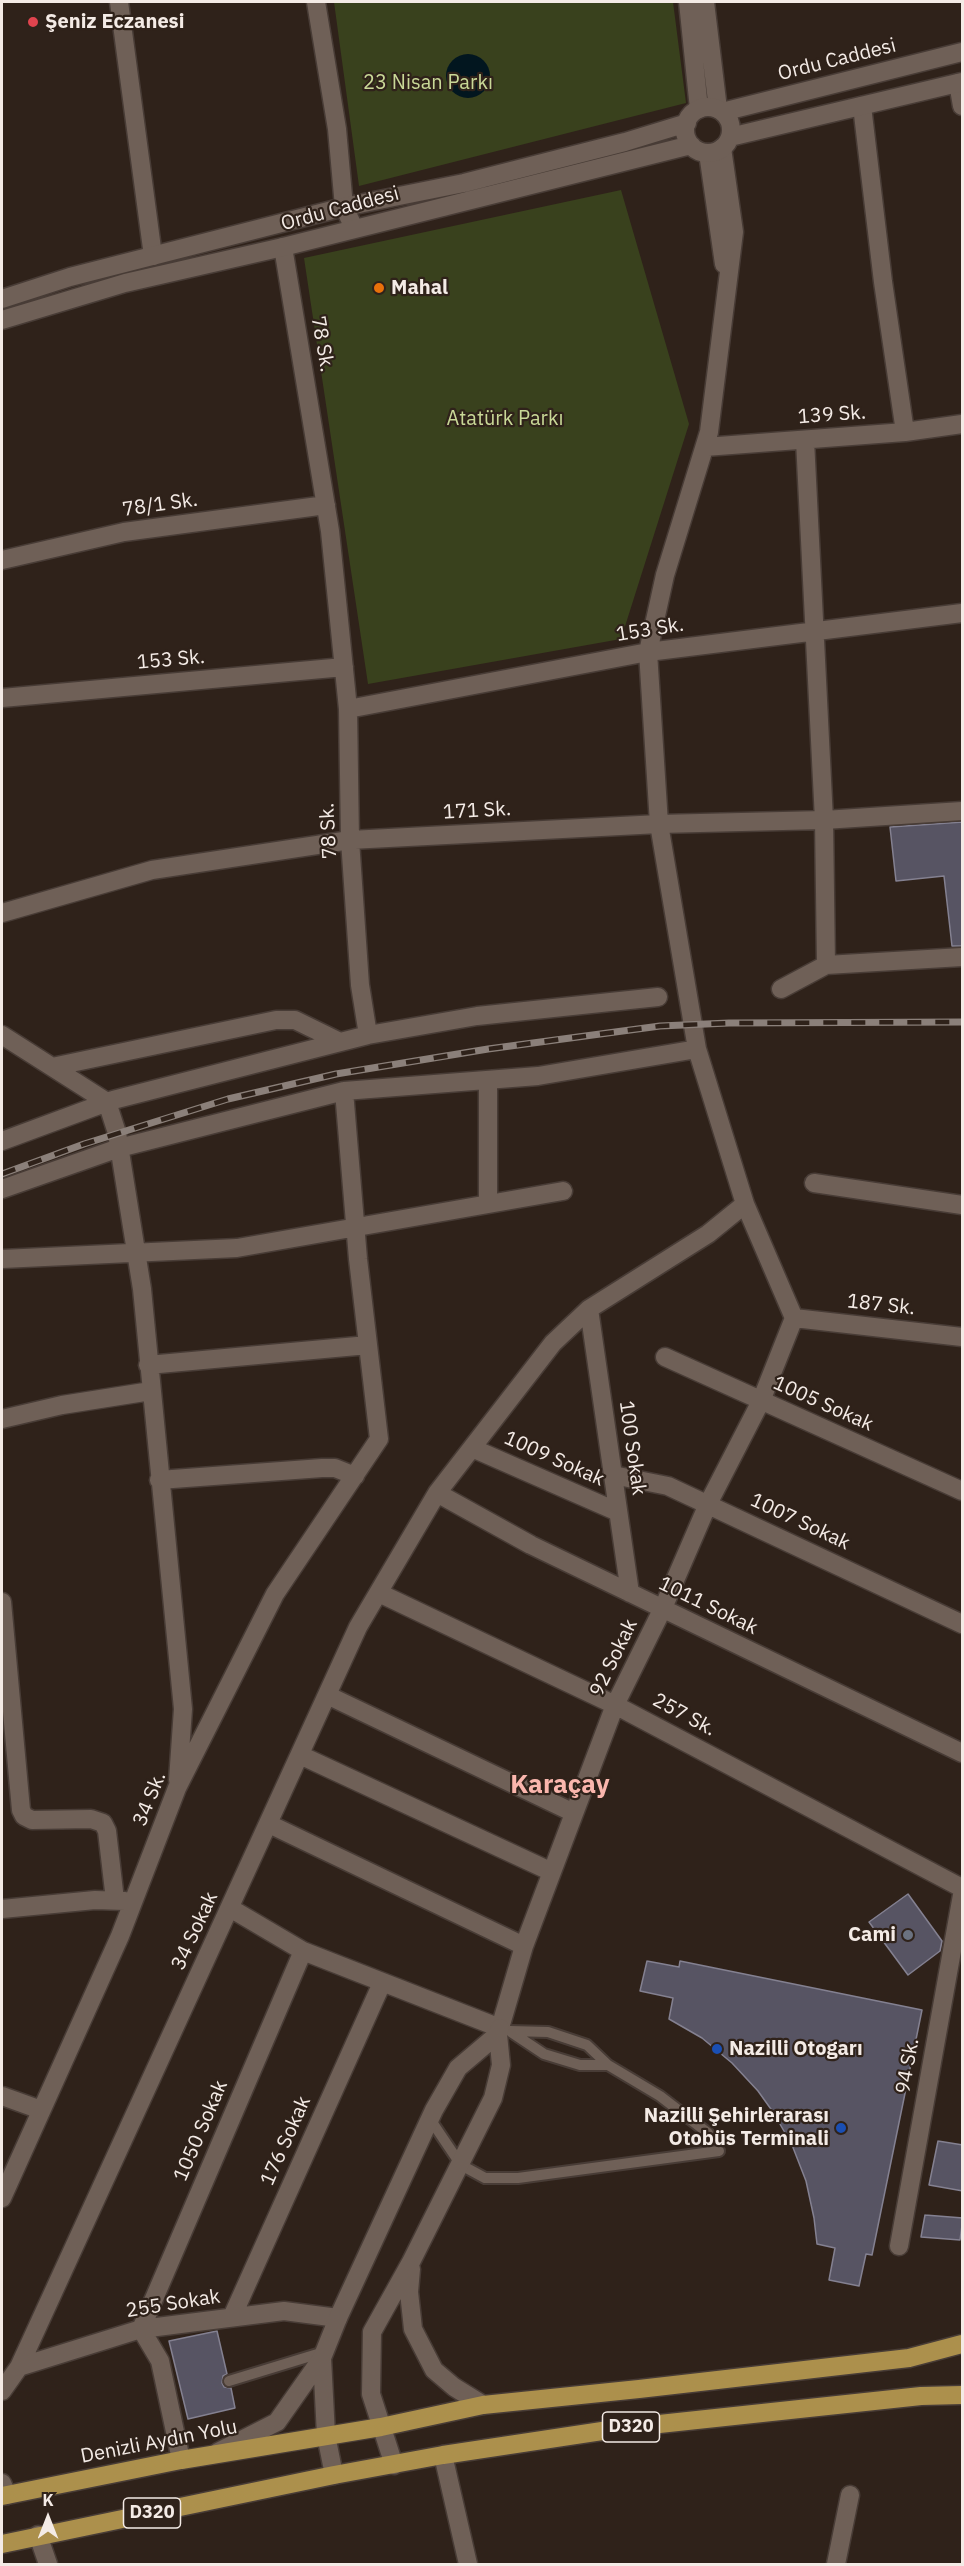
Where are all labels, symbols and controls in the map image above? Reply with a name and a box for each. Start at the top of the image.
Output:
place label: Şeniz Eczanesi [45,10,184,34]
marker: Şeniz Eczanesi [26,15,40,29]
street label: Ordu Caddesi [775,34,899,86]
park label: 23 Nisan Parkı [363,71,493,95]
street label: Ordu Caddesi [278,182,402,236]
place label: Mahal [391,276,448,300]
marker: Mahal [372,281,386,295]
street label: 78 Sk. [305,314,339,374]
street label: 139 Sk. [797,401,867,429]
park label: Atatürk Parkı [447,407,563,431]
street label: 78/1 Sk. [121,488,199,522]
street label: 153 Sk. [614,613,686,647]
street label: 153 Sk. [136,645,206,675]
street label: 171 Sk. [442,797,512,825]
street label: 78 Sk. [316,802,342,860]
street label: 187 Sk. [846,1289,916,1321]
street label: 1005 Sokak [769,1371,877,1437]
street label: 100 Sokak [613,1399,651,1497]
street label: 1009 Sokak [500,1426,608,1492]
street label: 1007 Sokak [746,1488,854,1556]
street label: 1011 Sokak [655,1572,761,1640]
street label: 92 Sokak [585,1615,643,1701]
street label: 257 Sk. [648,1688,720,1742]
street label: 34 Sk. [128,1768,172,1830]
district label: Karaçay [510,1769,610,1801]
street label: 34 Sokak [167,1888,223,1974]
place label: Cami [848,1923,896,1947]
marker: Cami [901,1928,915,1942]
street label: 94 Sk. [891,2036,925,2096]
place label: Nazilli Otogarı [729,2037,863,2061]
marker: Nazilli Otogarı [710,2042,724,2056]
street label: 1050 Sokak [169,2077,233,2185]
street label: 176 Sokak [256,2093,316,2189]
place label: Nazilli Şehirlerarası Otobüs Terminali [644,2104,829,2151]
marker: Nazilli Şehirlerarası Otobüs Terminali [834,2121,848,2135]
street label: 255 Sokak [124,2285,222,2323]
road number: D320 [602,2412,660,2442]
street label: Denizli Aydın Yolu [79,2415,239,2469]
north arrow [18,2488,78,2548]
text: K [42,2490,54,2510]
road number: D320 [124,2498,180,2528]

